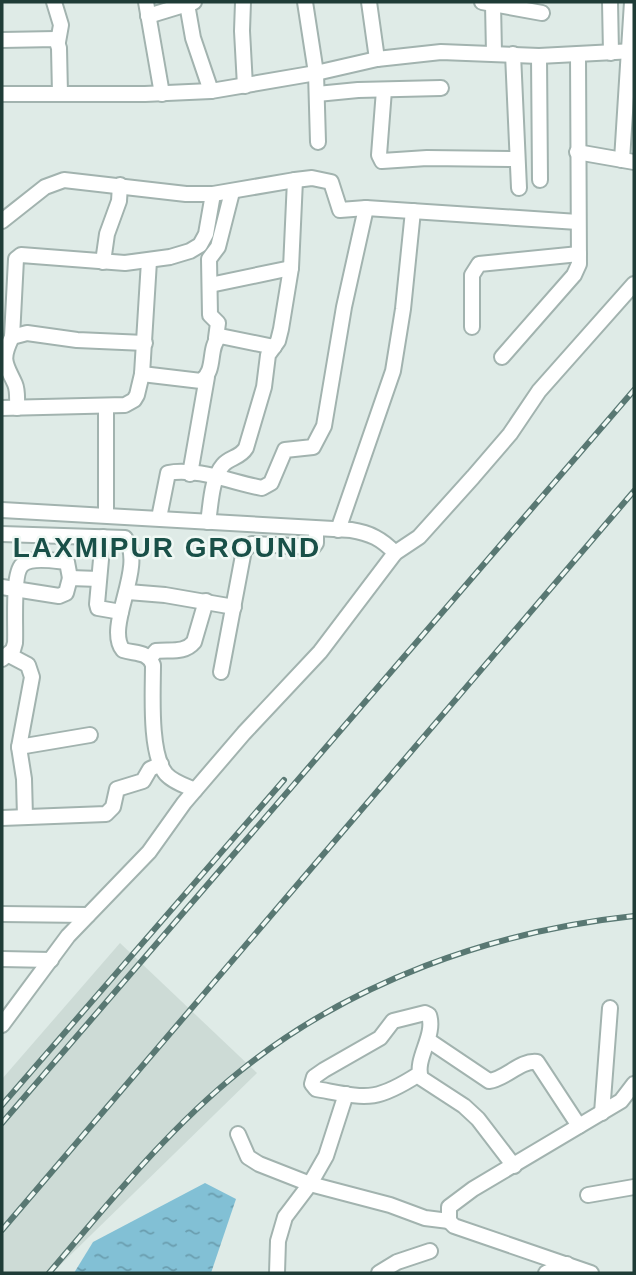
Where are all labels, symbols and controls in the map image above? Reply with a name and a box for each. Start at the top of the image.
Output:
district label: LAXMIPUR GROUND [13,532,321,563]

